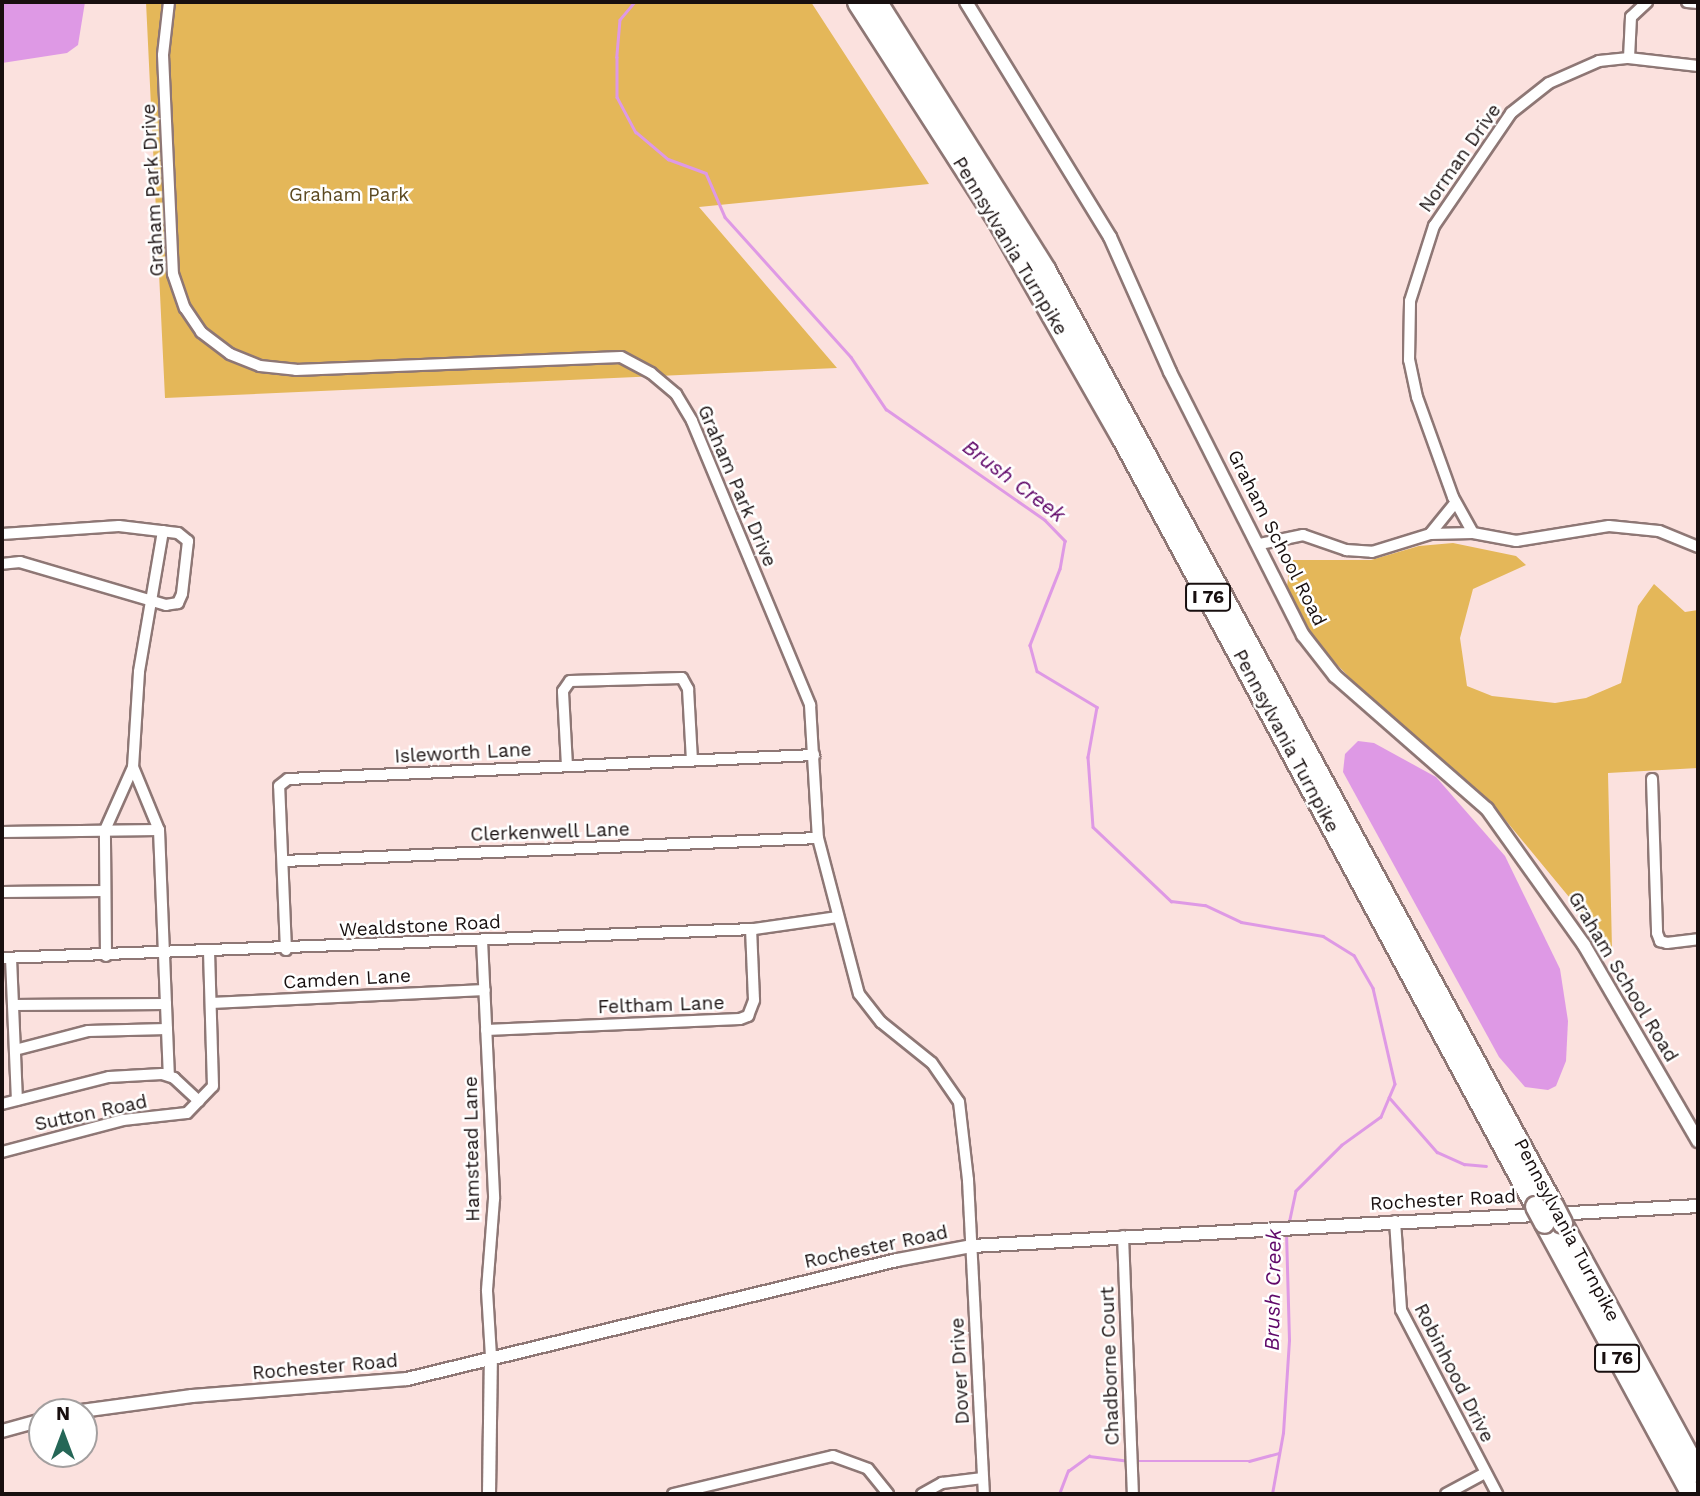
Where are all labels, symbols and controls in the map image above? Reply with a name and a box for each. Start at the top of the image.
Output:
street label: Norman Drive [1414,99,1506,217]
street label: Graham Park Drive [137,103,169,277]
street label: Pennsylvania Turnpike [947,152,1073,340]
park label: Graham Park [289,184,409,206]
street label: Graham Park Drive [693,402,781,570]
water label: Brush Creek [958,434,1070,528]
street label: Graham School Road [1223,446,1331,630]
road number: I 76 [1184,582,1232,612]
street label: Pennsylvania Turnpike [1228,645,1344,837]
street label: Isleworth Lane [394,738,532,768]
street label: Clerkenwell Lane [470,818,630,846]
street label: Graham School Road [1563,887,1683,1067]
street label: Wealdstone Road [339,910,501,942]
street label: Camden Lane [283,964,411,994]
street label: Feltham Lane [597,991,725,1019]
street label: Hamstead Lane [459,1076,485,1222]
street label: Sutton Road [33,1090,149,1136]
street label: Pennsylvania Turnpike [1509,1134,1625,1326]
street label: Rochester Road [1369,1185,1517,1215]
street label: Rochester Road [802,1221,950,1273]
water label: Brush Creek [1259,1229,1287,1351]
street label: Chadborne Court [1096,1286,1124,1446]
street label: Robinhood Drive [1409,1300,1499,1446]
street label: Dover Drive [946,1317,974,1425]
road number: I 76 [1592,1344,1642,1372]
street label: Rochester Road [251,1349,399,1385]
north arrow [28,1398,98,1468]
text: N [56,1402,70,1425]

